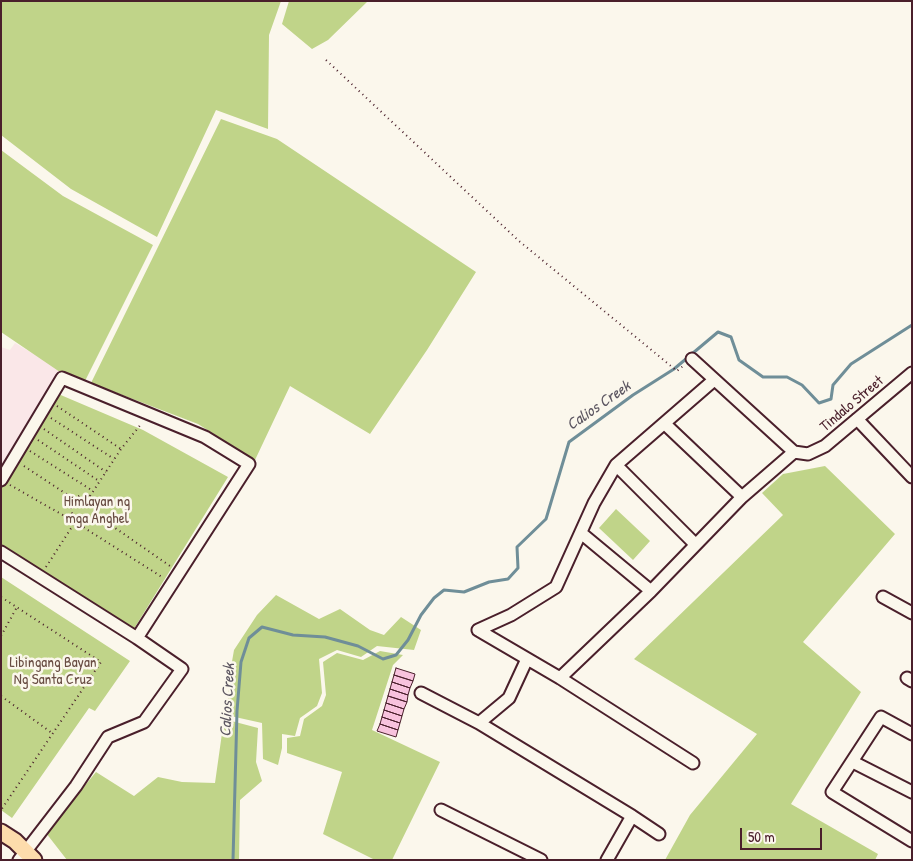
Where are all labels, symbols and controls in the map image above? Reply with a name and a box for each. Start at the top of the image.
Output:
street label: Tindalo Street [817,372,887,436]
water label: Calios Creek [563,377,635,435]
park label: Himlayan ng mga Anghel [64,493,130,528]
park label: Libingang Bayan Ng Santa Cruz [9,654,97,689]
water label: Calios Creek [216,663,240,737]
scale bar [743,818,826,850]
text: 50 m [748,826,775,847]

